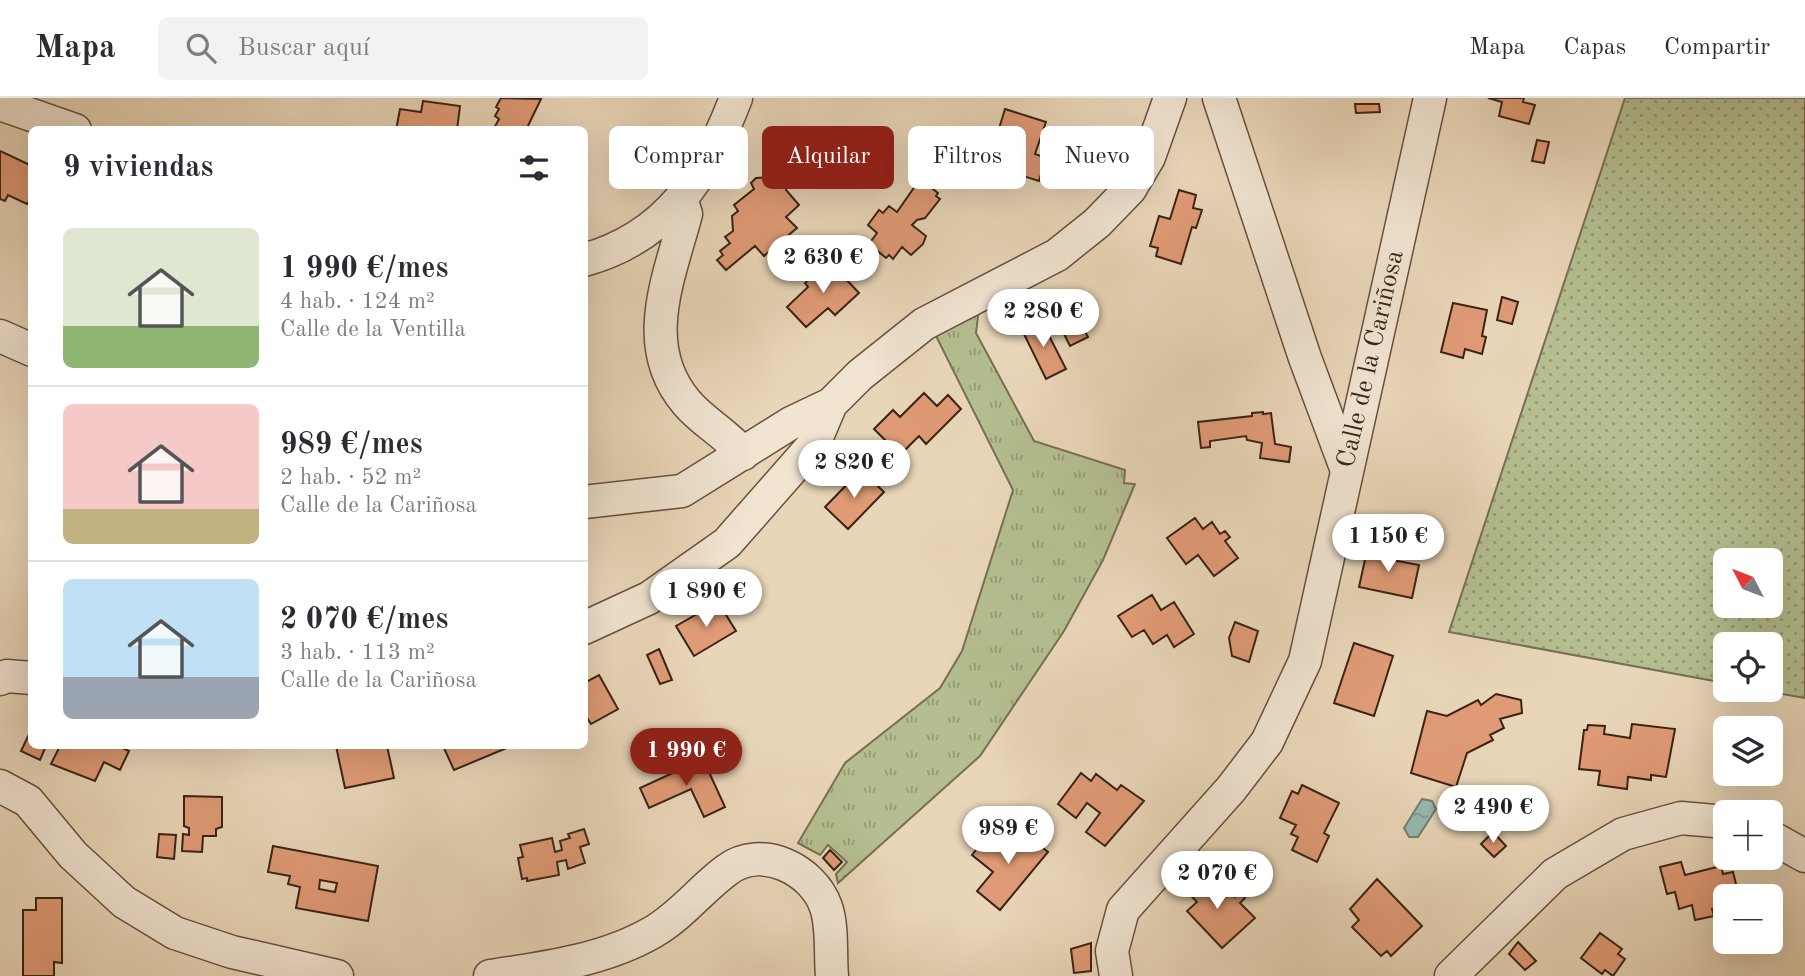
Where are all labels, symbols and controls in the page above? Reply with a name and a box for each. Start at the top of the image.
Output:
search box [158,17,648,80]
icon: search [182,29,220,67]
text: Mapa [35,32,116,65]
text: Buscar aquí [238,35,370,61]
text: Mapa [1469,36,1525,60]
text: Capas [1563,36,1626,60]
text: Compartir [1664,36,1770,60]
chip: Comprar [609,126,748,189]
chip: Alquilar [762,126,894,189]
chip: Filtros [908,126,1026,189]
chip: Nuevo [1040,126,1154,189]
icon: filters [515,149,553,187]
text: 9 viviendas [63,153,213,183]
pin: 2 630 € [758,236,888,295]
text: 2 630 € [783,246,863,269]
street label: Calle de la Cariñosa [1333,248,1409,470]
text: 1 990 €/mes [280,254,448,284]
icon: home [119,256,203,340]
pin: 2 280 € [978,289,1108,349]
text: 4 hab. · 124 m² [280,290,435,313]
text: 2 280 € [1003,300,1083,323]
text: Calle de la Ventilla [280,318,466,341]
text: 989 €/mes [280,430,423,460]
icon: home [119,432,203,516]
pin: 2 820 € [789,440,919,500]
text: 2 820 € [814,451,894,474]
text: 2 hab. · 52 m² [280,466,421,489]
text: Calle de la Cariñosa [280,494,477,517]
pin: 1 150 € [1323,514,1453,574]
text: 1 150 € [1348,525,1428,548]
north arrow [1713,548,1783,618]
map controls [1713,548,1783,954]
pin: 1 890 € [641,570,771,629]
text: 1 890 € [666,580,746,603]
text: 2 070 €/mes [280,605,448,635]
icon: home [119,607,203,691]
button: locate [1713,632,1783,702]
text: 3 hab. · 113 m² [280,641,435,664]
text: Calle de la Cariñosa [280,669,477,692]
button: layers [1713,716,1783,786]
pin: 1 990 € [621,728,751,788]
text: 1 990 € [646,739,726,762]
pin: 2 490 € [1428,786,1558,845]
text: 2 490 € [1453,796,1533,819]
button: + [1713,800,1783,870]
pin: 989 € [959,806,1057,866]
text: 989 € [978,817,1038,840]
pin: 2 070 € [1152,852,1282,911]
text: 2 070 € [1177,862,1257,885]
button: − [1713,884,1783,954]

